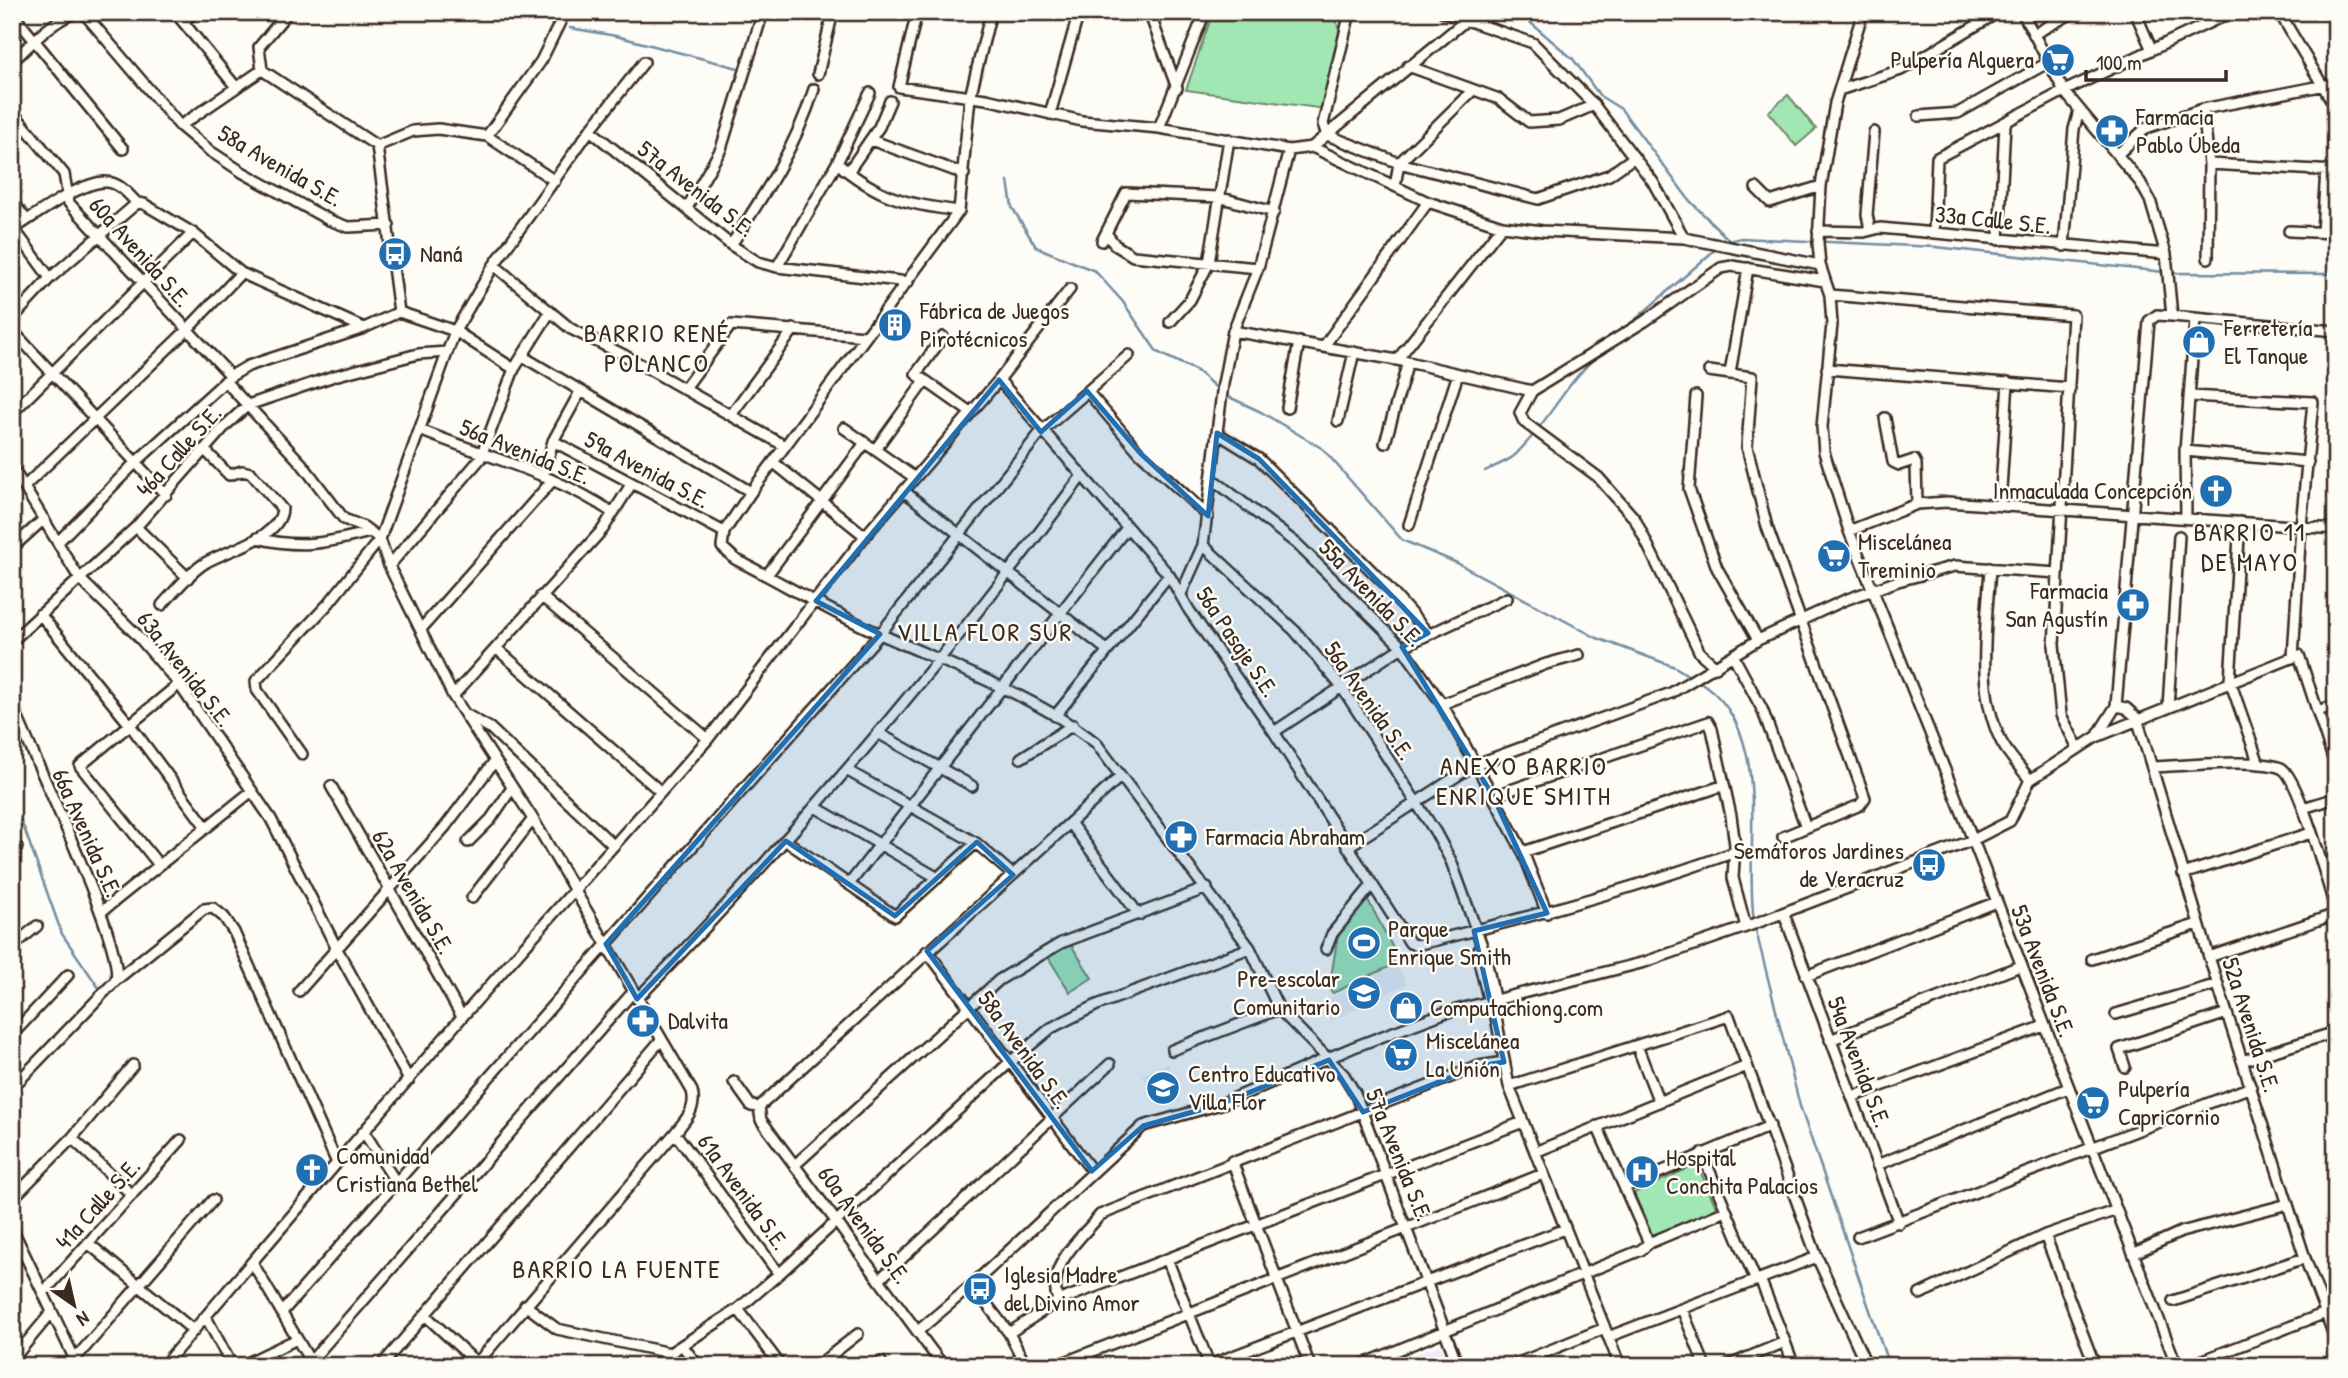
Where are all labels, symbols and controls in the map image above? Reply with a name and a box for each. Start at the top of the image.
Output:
scale bar [2086,38,2226,82]
supermarket icon: Pulpería Alguera [2039,41,2077,79]
place label: Pulpería Alguera [1891,43,2034,75]
text: 100 m [2096,48,2142,77]
place label: Farmacia Pablo Úbeda [2135,100,2240,160]
pharmacy icon: Farmacia Pablo Úbeda [2093,112,2131,150]
street label: 58a Avenida S.E. [212,117,349,214]
street label: 57a Avenida S.E. [632,132,762,244]
street label: 60a Avenida S.E. [83,189,199,314]
street label: 33a Calle S.E. [1934,197,2053,241]
bus stop icon: Naná [376,235,414,273]
place label: Naná [420,237,462,269]
place label: Fábrica de Juegos Pirotécnicos [919,294,1069,354]
building icon: Fábrica de Juegos Pirotécnicos [876,306,914,344]
place label: Ferretería El Tanque [2223,311,2312,371]
district label: BARRIO RENÉ POLANCO [584,315,730,380]
shop icon: Ferretería El Tanque [2180,323,2218,361]
street label: 46a Calle S.E. [128,397,228,503]
street label: 56a Avenida S.E. [455,410,595,492]
street label: 59a Avenida S.E. [579,423,716,515]
church icon: Inmaculada Concepción [2197,472,2235,510]
place label: Inmaculada Concepción [1993,474,2192,506]
district label: BARRIO 11 DE MAYO [2194,514,2306,579]
place label: Miscelánea Treminio [1858,525,1951,585]
street label: 55a Avenida S.E. [1312,531,1431,653]
supermarket icon: Miscelánea Treminio [1815,537,1853,575]
place label: Farmacia San Agustín [2005,574,2108,634]
street label: 56a Pasaje S.E. [1189,580,1287,703]
pharmacy icon: Farmacia San Agustín [2114,586,2152,624]
street label: 63a Avenida S.E. [131,604,241,733]
district label: VILLA FLOR SUR [897,614,1073,649]
street label: 56a Avenida S.E. [1317,635,1422,766]
district label: ANEXO BARRIO ENRIQUE SMITH [1436,748,1612,813]
street label: 66a Avenida S.E. [45,763,130,902]
pharmacy icon: Farmacia Abraham [1162,818,1200,856]
place label: Farmacia Abraham [1205,820,1365,852]
street label: 62a Avenida S.E. [365,823,462,960]
place label: Semáforos Jardines de Veracruz [1734,834,1904,894]
bus stop icon: Semáforos Jardines de Veracruz [1910,846,1948,884]
street label: 53a Avenida S.E. [2004,900,2084,1041]
place label: Parque Enrique Smith [1388,912,1511,972]
sports icon: Parque Enrique Smith [1345,924,1383,962]
street label: 52a Avenida S.E. [2215,953,2289,1096]
place label: Pre-escolar Comunitario [1233,962,1340,1022]
school or university icon: Pre-escolar Comunitario [1345,974,1383,1012]
street label: 58a Avenida S.E. [971,984,1079,1115]
shop icon: Computachiong.com [1387,989,1425,1027]
place label: Computachiong.com [1430,991,1603,1023]
street label: 54a Avenida S.E. [1820,992,1899,1131]
pharmacy icon: Dalvita [624,1002,662,1040]
place label: Dalvita [668,1004,728,1036]
place label: Miscelánea La Unión [1426,1024,1519,1084]
supermarket icon: Miscelánea La Unión [1382,1036,1420,1074]
place label: Centro Educativo Villa Flor [1188,1057,1336,1117]
school or university icon: Centro Educativo Villa Flor [1144,1069,1182,1107]
place label: Pulpería Capricornio [2118,1072,2220,1132]
street label: 57a Avenida S.E. [1359,1084,1441,1226]
supermarket icon: Pulpería Capricornio [2074,1084,2112,1122]
street label: 61a Avenida S.E. [691,1127,797,1256]
place label: Comunidad Cristiana Bethel [336,1139,478,1199]
place label: Hospital Conchita Palacios [1666,1141,1818,1201]
street label: 41a Calle S.E. [48,1151,147,1256]
church icon: Comunidad Cristiana Bethel [293,1151,331,1189]
hospital icon: Hospital Conchita Palacios [1623,1153,1661,1191]
street label: 60a Avenida S.E. [811,1159,918,1290]
district label: BARRIO LA FUENTE [512,1251,722,1286]
place label: Iglesia Madre del Divino Amor [1004,1258,1140,1318]
north arrow [38,1270,108,1340]
bus stop icon: Iglesia Madre del Divino Amor [961,1270,999,1308]
text: N [72,1305,95,1333]

